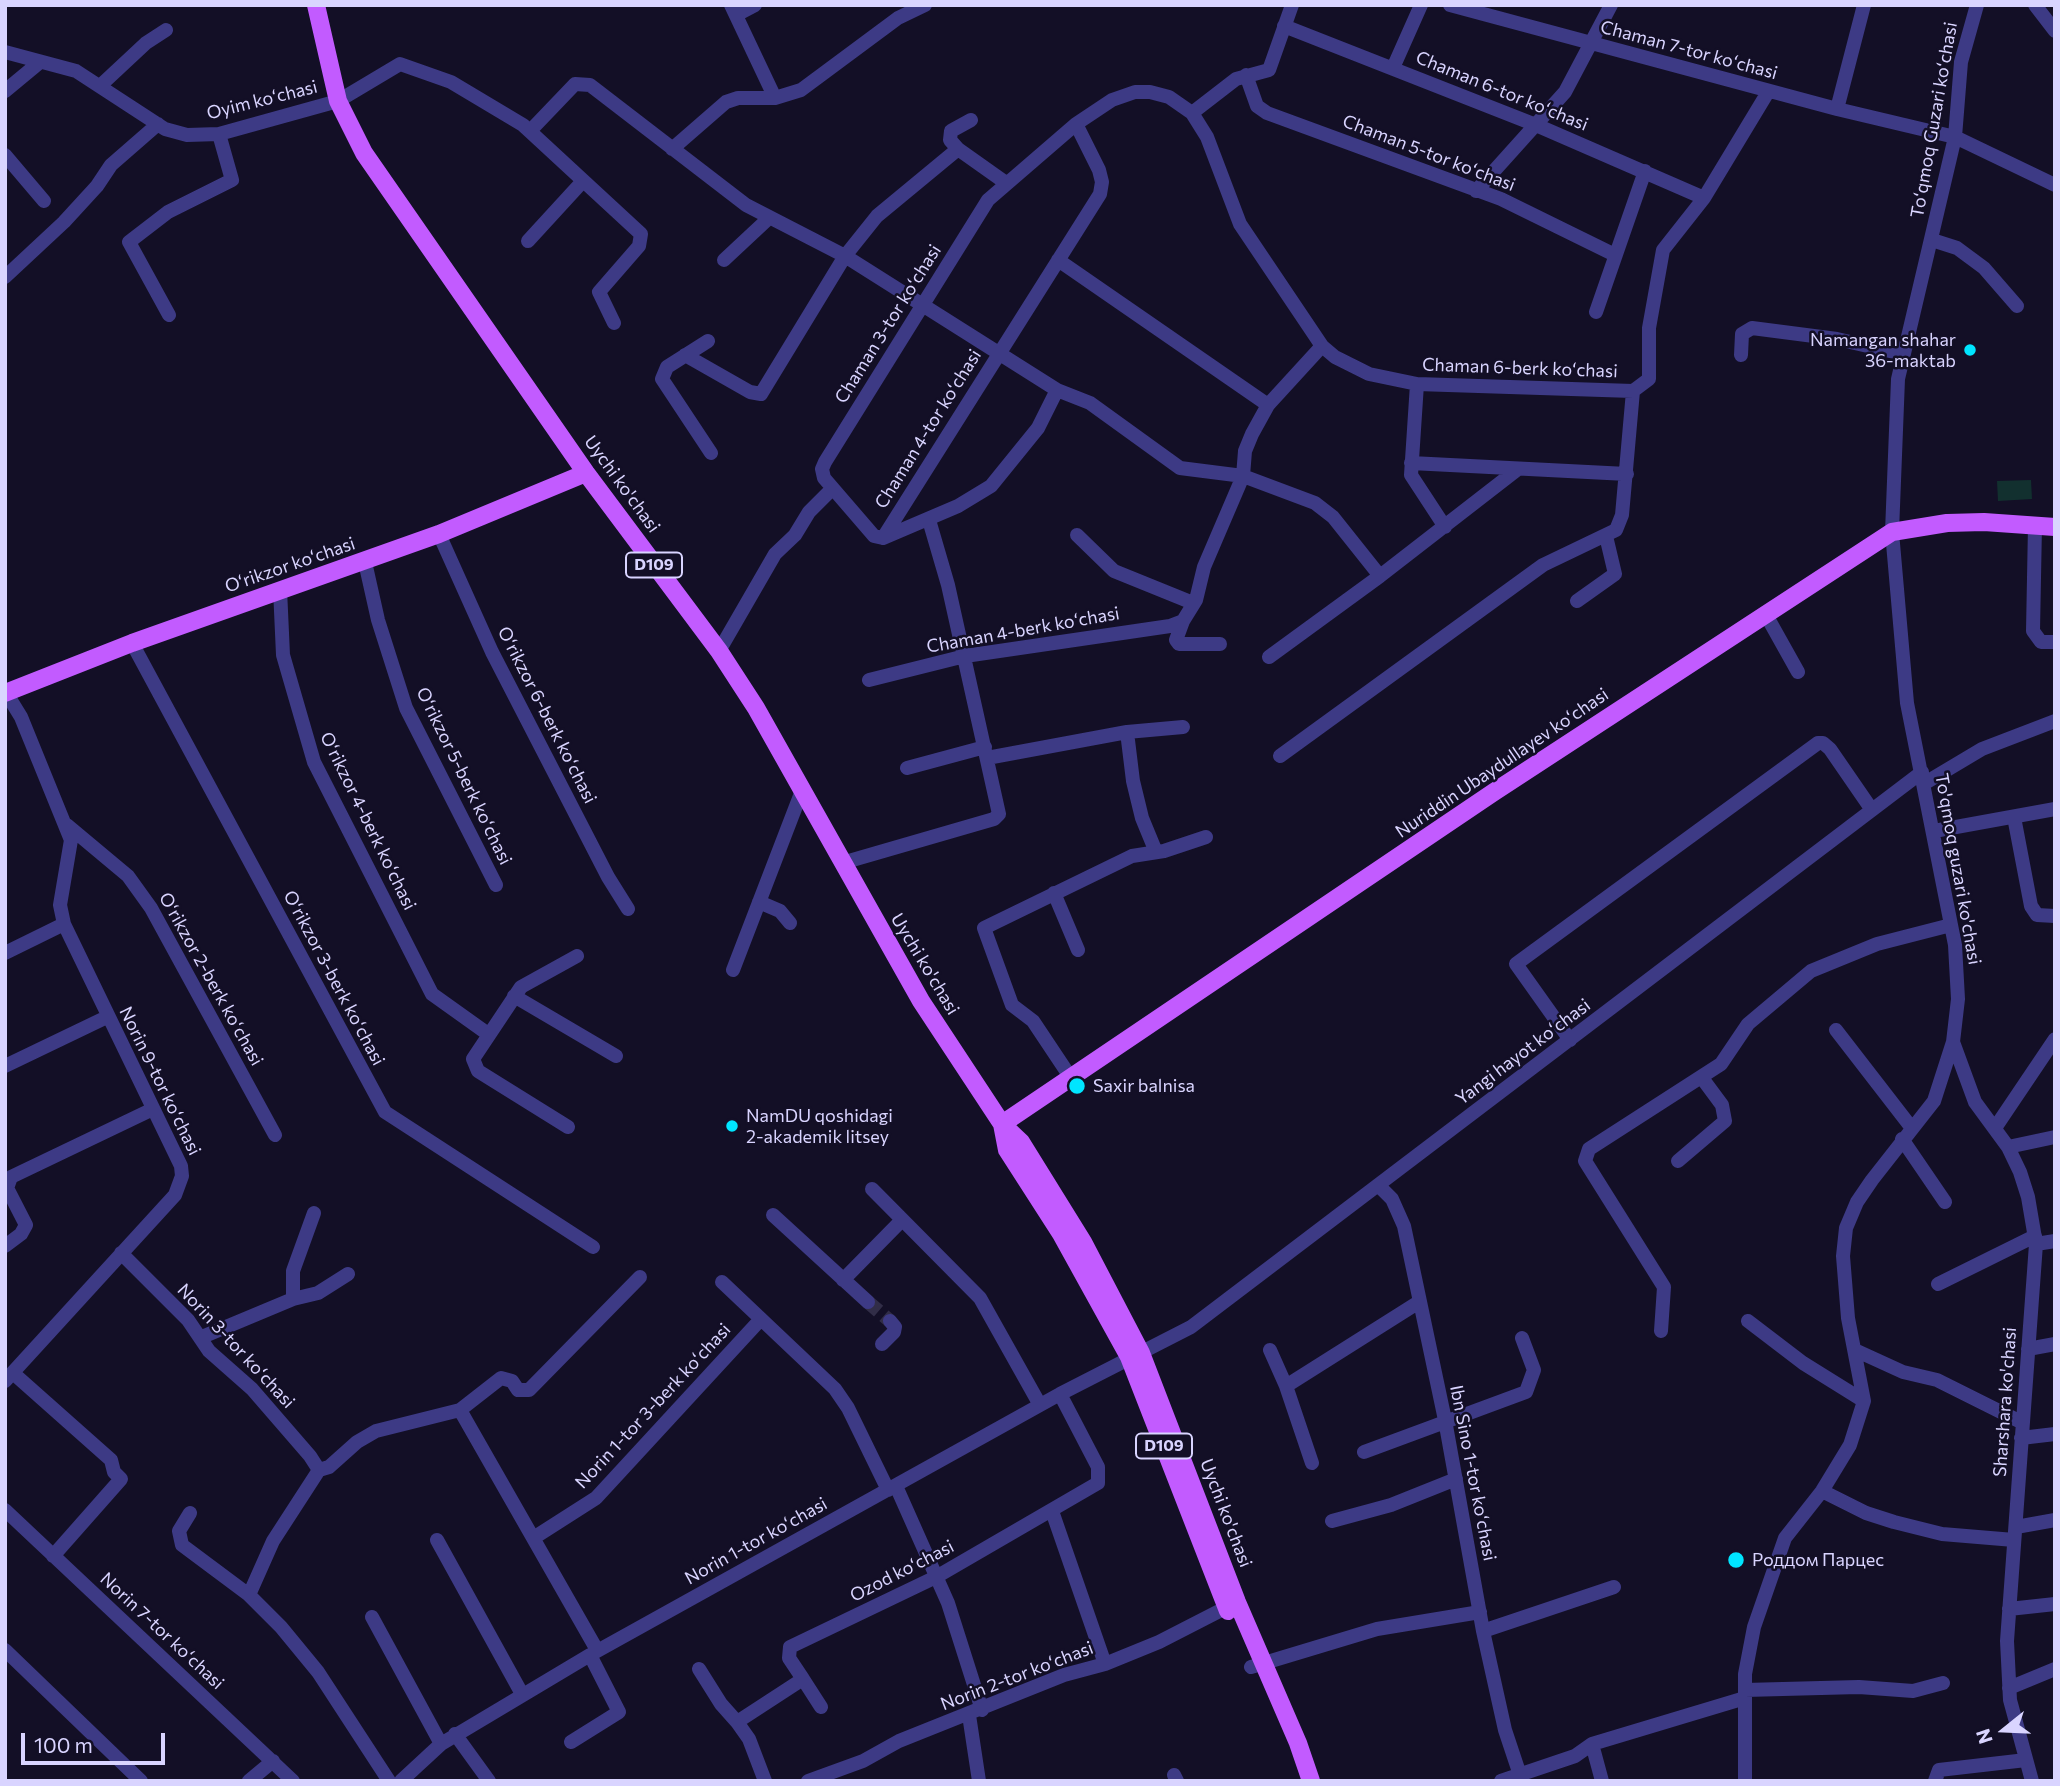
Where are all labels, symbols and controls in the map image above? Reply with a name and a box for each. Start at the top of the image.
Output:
street label: Chaman 7-tor koʻchasi [1598,16,1780,84]
street label: Toʻqmoq Guzari koʻchasi [1906,20,1962,220]
street label: Chaman 6-tor koʻchasi [1413,47,1591,135]
street label: Oyim koʻchasi [204,76,320,124]
street label: Chaman 5-tor koʻchasi [1340,110,1518,196]
street label: Chaman 3-tor koʻchasi [830,241,946,407]
place label: Namangan shahar 36-maktab [1810,329,1956,372]
marker: Namangan shahar 36-maktab [1962,342,1978,358]
street label: Chaman 4-tor koʻchasi [870,345,986,513]
street label: Chaman 6-berk koʻchasi [1422,354,1618,382]
street label: Uychi ko'chasi [580,431,664,537]
street label: Oʻrikzor koʻchasi [222,533,358,597]
road number: D109 [626,552,682,578]
street label: Chaman 4-berk koʻchasi [925,602,1121,658]
street label: Oʻrikzor 6-berk koʻchasi [493,623,601,807]
street label: Oʻrikzor 5-berk koʻchasi [412,684,516,868]
street label: Nuriddin Ubaydullayev koʻchasi [1391,684,1613,842]
street label: Oʻrikzor 4-berk koʻchasi [315,728,421,914]
street label: To'qmoq guzari ko'chasi [1931,772,1985,966]
street label: Oʻrikzor 3-berk koʻchasi [279,887,389,1069]
street label: Oʻrikzor 2-berk koʻchasi [154,889,268,1069]
street label: Uychi ko'chasi [886,909,964,1019]
street label: Yangi hayot koʻchasi [1451,994,1595,1110]
street label: Norin 9-tor koʻchasi [115,1003,205,1159]
place label: Saxir balnisa [1093,1075,1195,1097]
marker: Saxir balnisa [1067,1076,1087,1096]
place label: NamDU qoshidagi 2-akademik litsey [746,1105,893,1148]
marker: NamDU qoshidagi 2-akademik litsey [724,1118,740,1134]
street label: Norin 3-tor koʻchasi [173,1279,299,1413]
street label: Norin 1-tor 3-berk koʻchasi [571,1319,735,1493]
street label: Sharshara ko'chasi [1989,1326,2021,1478]
street label: Ibn Sino 1-tor koʻchasi [1445,1383,1501,1563]
road number: D109 [1136,1434,1192,1458]
street label: Uychi ko'chasi [1195,1456,1257,1570]
street label: Norin 1-tor koʻchasi [681,1493,831,1589]
street label: Ozod koʻchasi [846,1536,958,1606]
place label: Роддом Парцес [1752,1549,1884,1571]
marker: Роддом Парцес [1726,1550,1746,1570]
street label: Norin 7-tor koʻchasi [96,1568,228,1694]
street label: Norin 2-tor koʻchasi [938,1637,1096,1715]
north arrow [1969,1695,2039,1765]
scale bar [24,1720,168,1764]
text: N [1970,1726,1997,1747]
text: 100 m [34,1732,93,1757]

